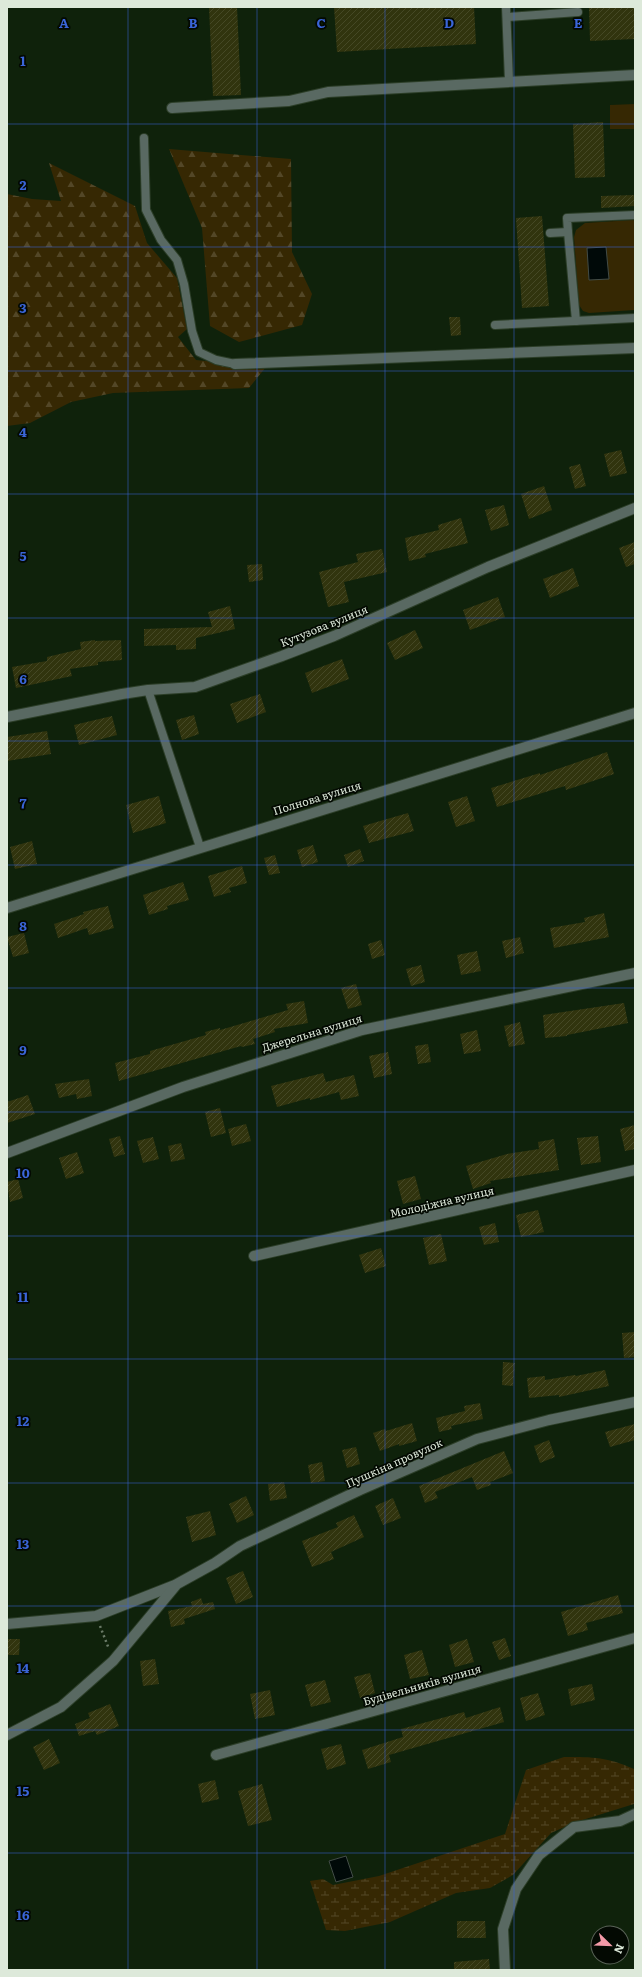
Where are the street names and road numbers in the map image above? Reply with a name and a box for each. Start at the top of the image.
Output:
street label: Кутузова вулиця [277,600,370,650]
street label: Полнова вулиця [271,776,363,818]
street label: Джерельна вулиця [260,1009,364,1055]
street label: Молодіжна вулиця [388,1181,496,1221]
street label: Пушкіна провулок [343,1433,445,1491]
street label: Будівельників вулиця [361,1659,483,1709]

